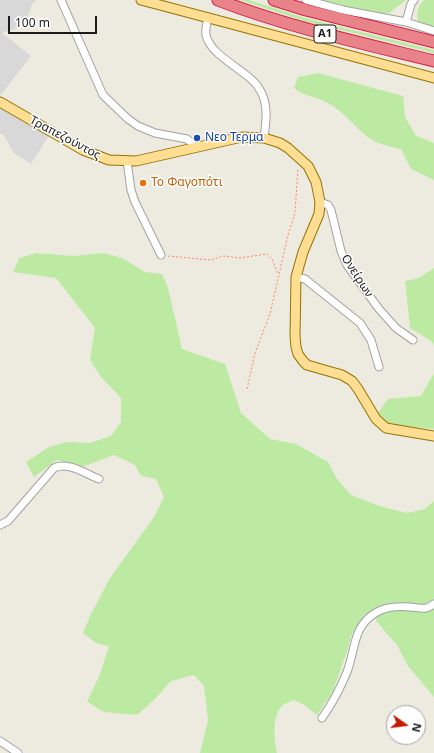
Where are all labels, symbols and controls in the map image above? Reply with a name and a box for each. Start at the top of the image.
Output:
scale bar [10,8,99,34]
text: 100 m [15,14,50,31]
road number: Α1 [314,25,336,43]
street label: Τραπεζούντος [27,113,103,163]
place label: Νεο Τερμα [205,131,264,145]
marker: Νεο Τερμα [192,133,202,143]
place label: Το Φαγοπότι [151,176,223,190]
marker: Το Φαγοπότι [138,178,148,188]
street label: Ονείρων [338,252,376,300]
north arrow [386,705,426,745]
text: N [409,722,426,734]

